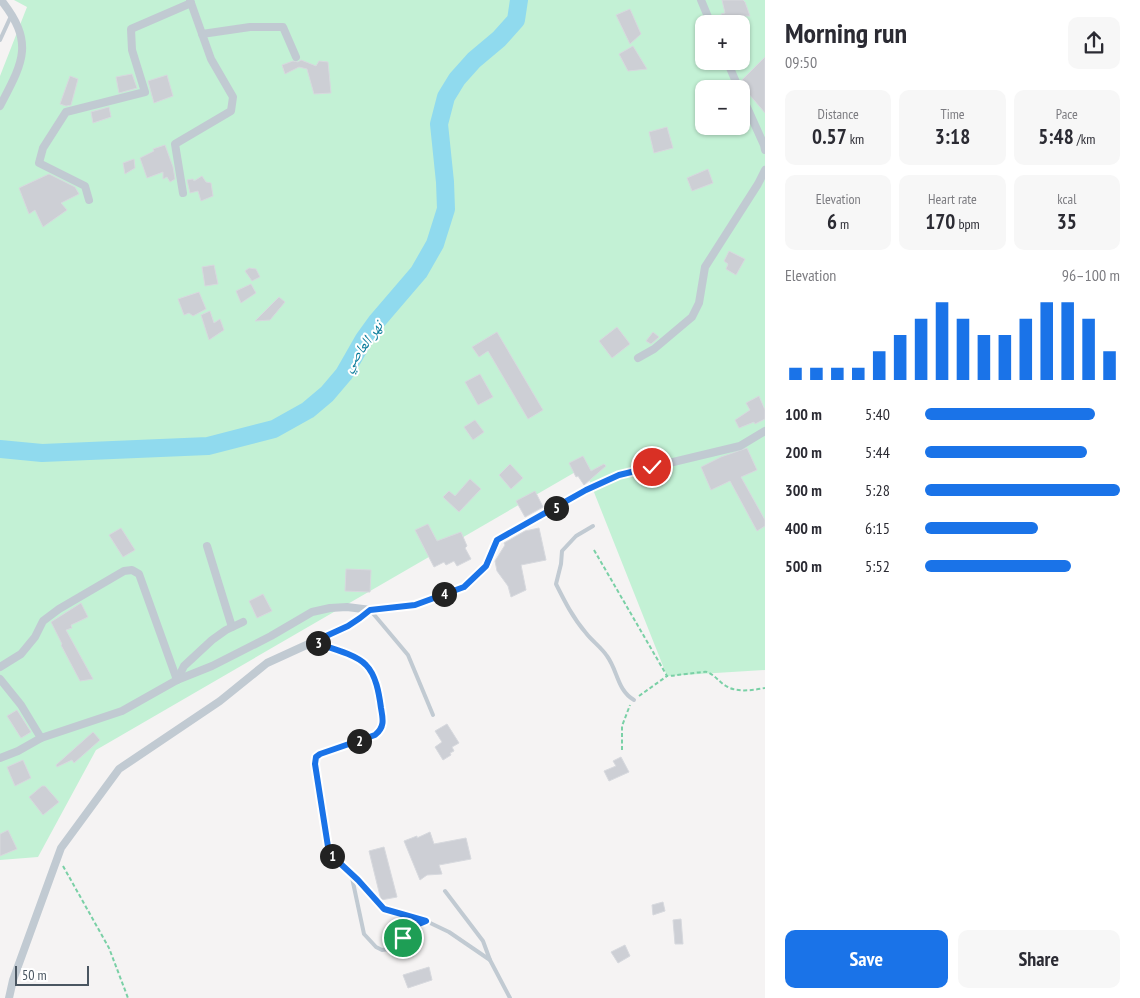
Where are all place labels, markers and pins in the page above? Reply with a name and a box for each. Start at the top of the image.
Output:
pin [631,446,673,488]
pin: 5 [544,496,568,520]
pin: 4 [432,582,456,606]
pin: 3 [306,630,330,656]
pin: 2 [346,728,372,754]
pin: 1 [320,844,344,868]
pin [382,917,424,959]

